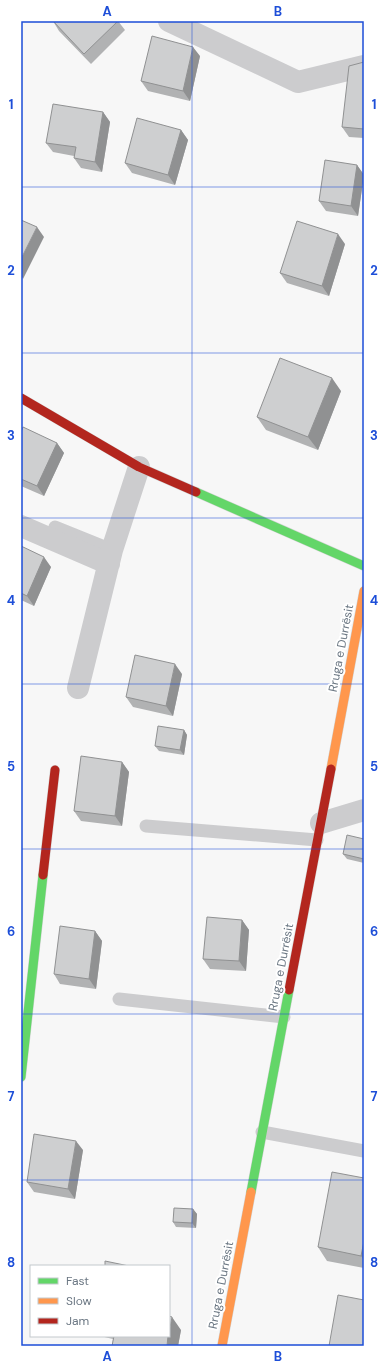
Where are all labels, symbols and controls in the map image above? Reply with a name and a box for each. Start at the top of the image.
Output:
text: A [102,3,112,20]
text: B [274,3,282,20]
text: 1 [9,96,13,113]
text: 1 [372,96,376,113]
text: 2 [7,262,15,279]
text: 2 [370,262,378,279]
text: 3 [7,427,15,444]
text: 3 [370,427,378,444]
text: 4 [7,592,15,609]
text: 4 [370,592,378,609]
street label: Rruga e Durrësit [325,602,357,693]
text: 5 [7,758,15,775]
text: 5 [370,758,378,775]
street label: Rruga e Durrësit [265,921,297,1012]
text: 6 [7,923,15,940]
text: 6 [370,923,378,940]
text: 7 [8,1088,15,1105]
text: 7 [371,1088,378,1105]
street label: Rruga e Durrësit [205,1239,237,1330]
text: 8 [7,1254,15,1271]
text: 8 [370,1254,378,1271]
legend [30,1265,170,1337]
text: Fast [66,1273,89,1289]
text: Slow [66,1293,92,1309]
text: Jam [66,1313,89,1329]
text: A [102,1348,112,1365]
text: B [274,1348,282,1365]

